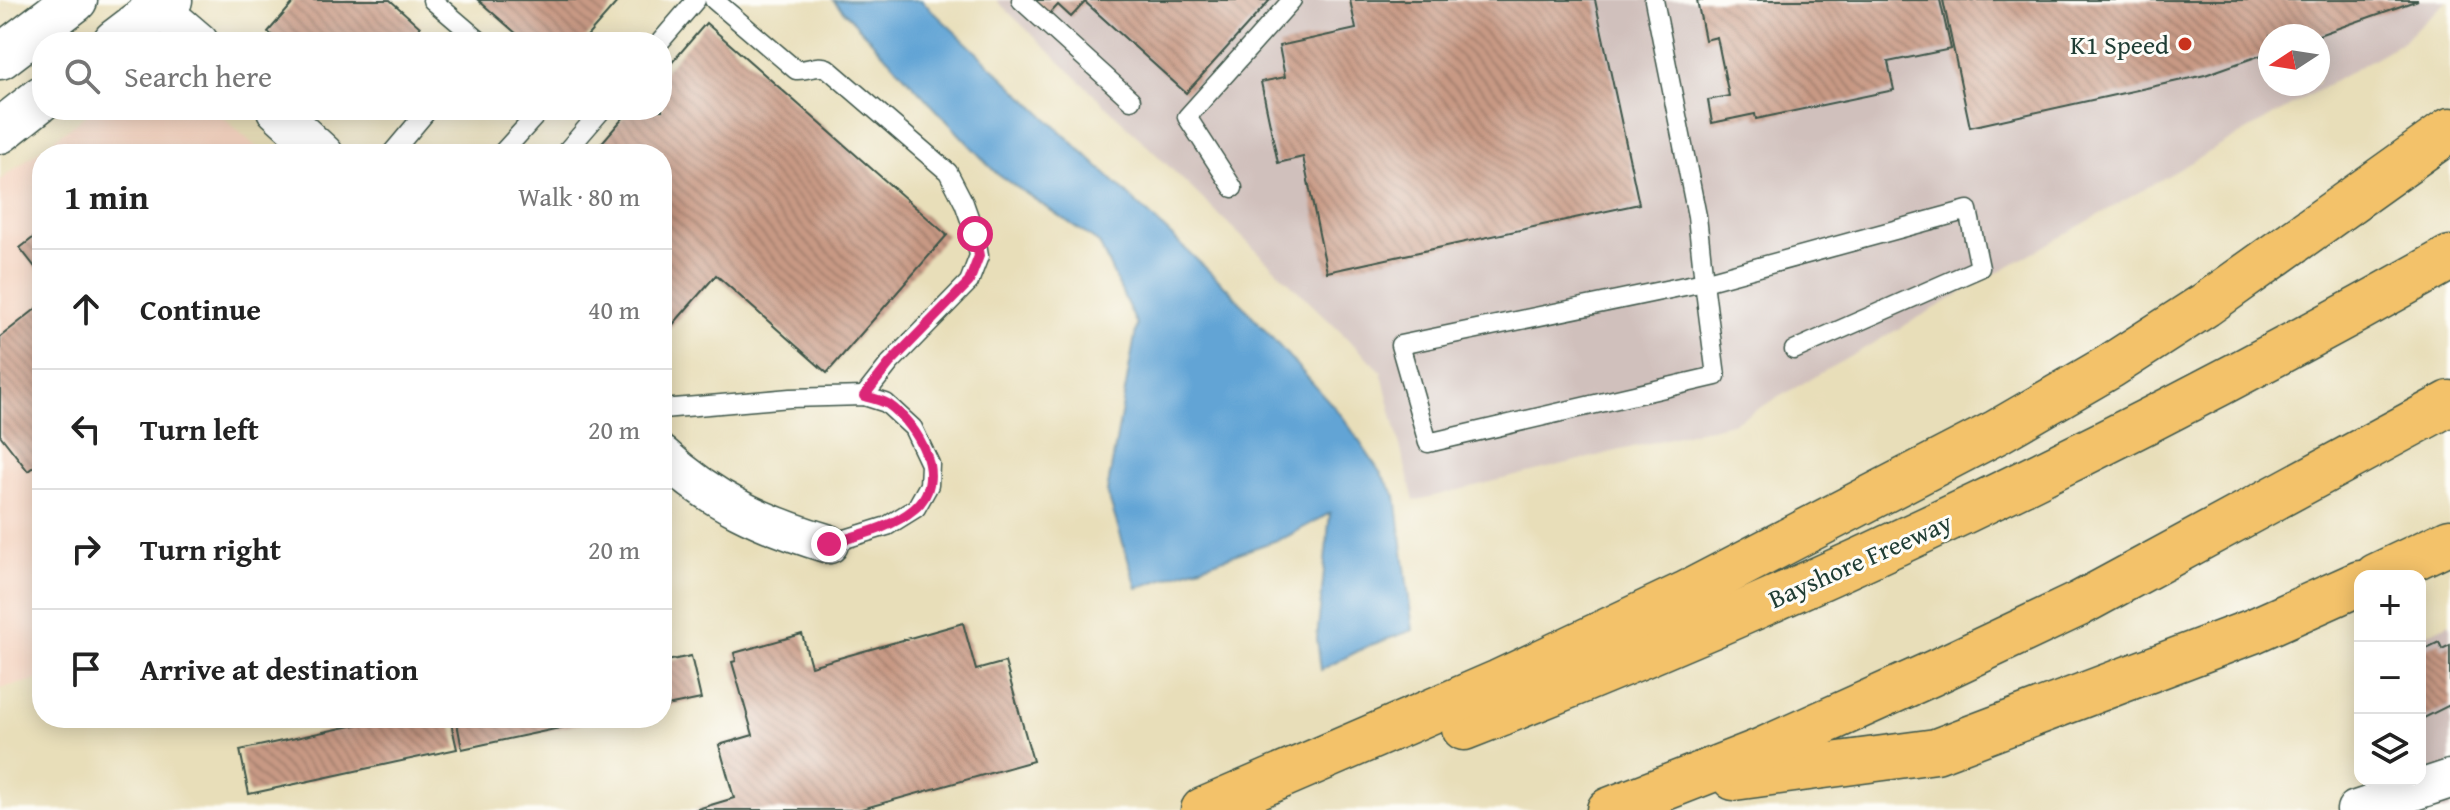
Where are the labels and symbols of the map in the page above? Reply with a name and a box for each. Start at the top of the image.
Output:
north arrow [2258,24,2330,96]
place label: K1 Speed [2070,25,2169,64]
marker: K1 Speed [2176,35,2194,53]
route start [957,216,993,252]
street label: Bayshore Freeway [1762,502,1958,618]
route end [811,526,847,562]

